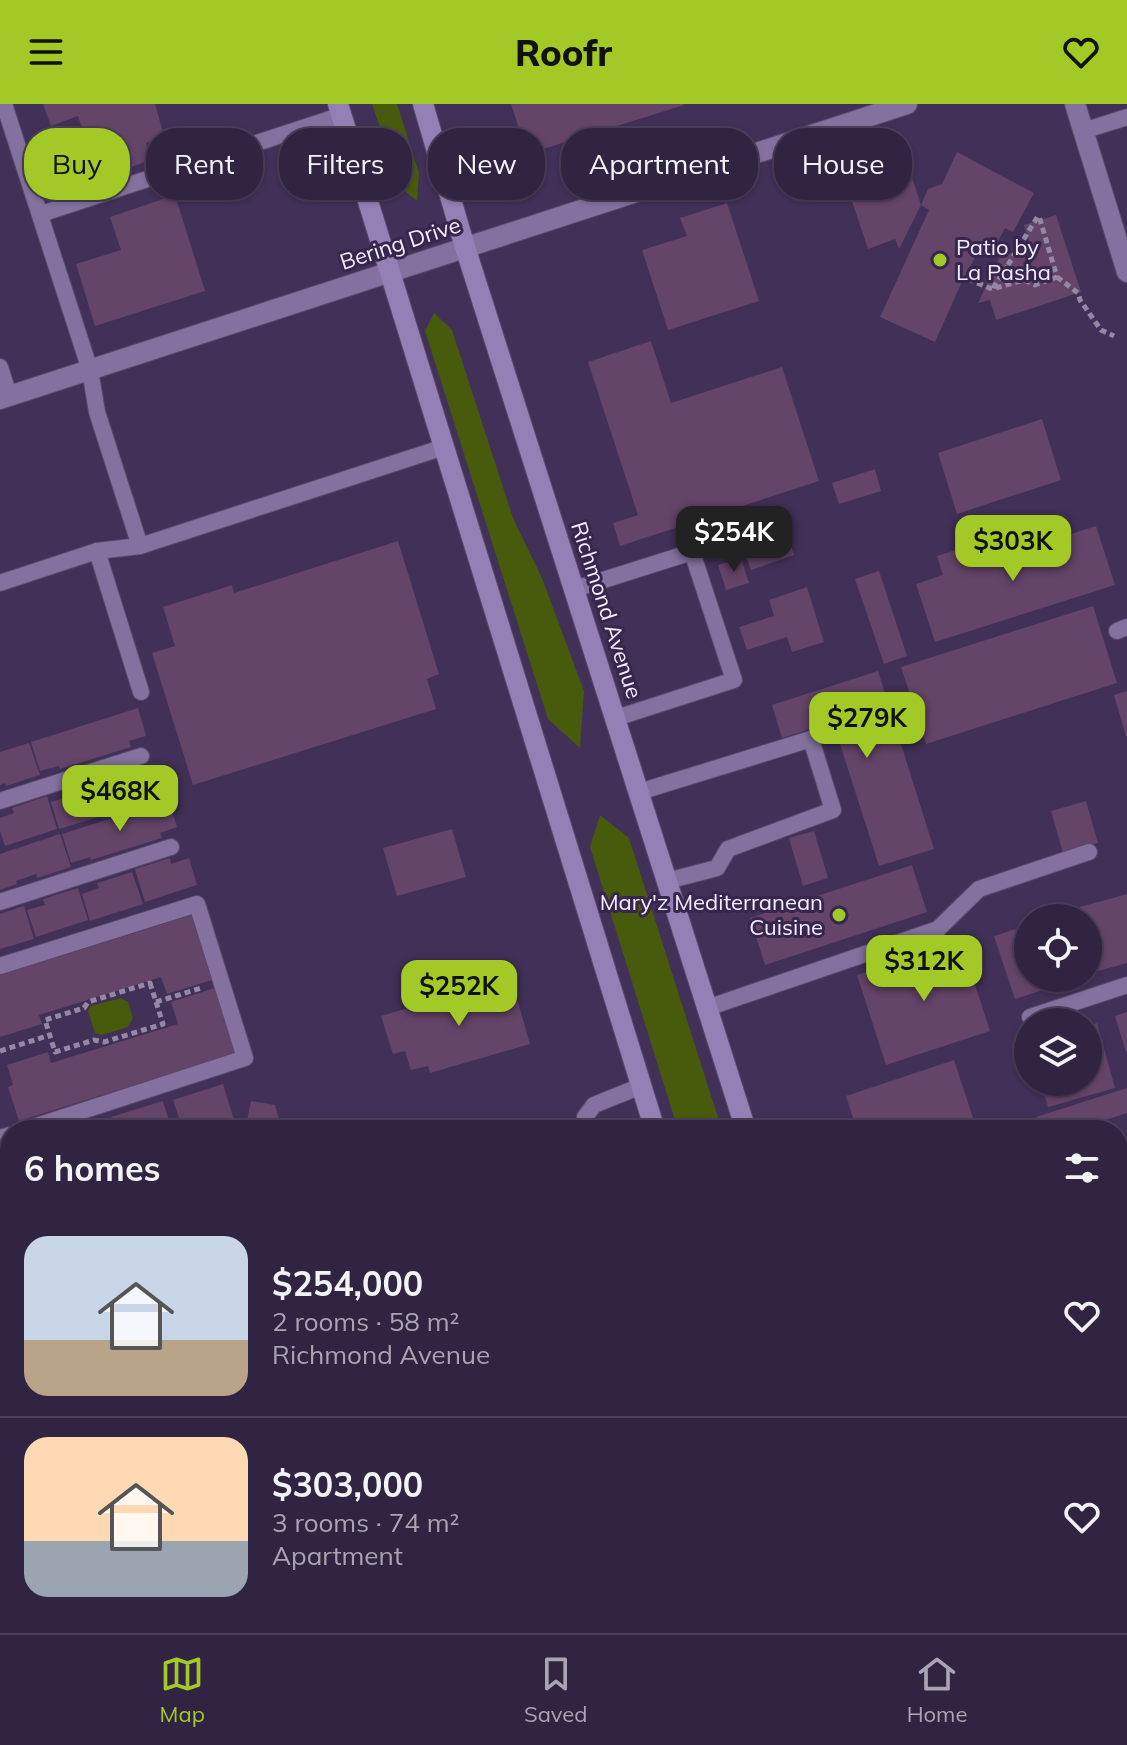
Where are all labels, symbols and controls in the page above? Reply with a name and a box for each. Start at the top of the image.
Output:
icon: menu [24,30,68,74]
text: Roofr [515,30,612,75]
icon: heart [1059,30,1103,74]
chip: Buy [24,128,130,200]
chip: Rent [146,128,263,200]
chip: Filters [279,128,412,200]
chip: New [428,128,545,200]
chip: Apartment [561,128,758,200]
chip: House [774,128,912,200]
street label: Bering Drive [336,210,464,276]
place label: Patio by La Pasha [956,233,1051,286]
marker: Patio by La Pasha [931,251,949,269]
pin: $254K [678,506,790,574]
text: $254K [694,515,774,548]
pin: $303K [957,515,1069,583]
street label: Richmond Avenue [565,518,649,702]
text: $303K [973,524,1053,557]
pin: $279K [811,692,923,760]
text: $279K [827,701,907,734]
pin: $468K [64,765,176,833]
text: $468K [80,774,160,807]
place label: Mary'z Mediterranean Cuisine [600,888,823,941]
map controls [1014,904,1102,1096]
button: locate [1014,904,1102,992]
marker: Mary'z Mediterranean Cuisine [830,906,848,924]
pin: $312K [868,935,980,1003]
text: $312K [884,944,964,977]
pin: $252K [403,960,515,1028]
text: $252K [419,969,499,1002]
button: layers [1014,1008,1102,1096]
icon: filters [1060,1146,1104,1190]
text: 6 homes [24,1147,161,1190]
text: $254,000 [272,1262,423,1305]
icon: home [88,1268,184,1364]
icon: heart [1060,1294,1104,1338]
text: 2 rooms · 58 m² [272,1305,459,1338]
text: Richmond Avenue [272,1338,490,1371]
text: $303,000 [272,1463,423,1506]
icon: home [88,1469,184,1565]
icon: heart [1060,1495,1104,1539]
text: 3 rooms · 74 m² [272,1506,459,1539]
text: Apartment [272,1539,403,1572]
tab: Map [160,1652,205,1728]
tab: Saved [524,1652,588,1728]
tab: Home [907,1652,967,1728]

